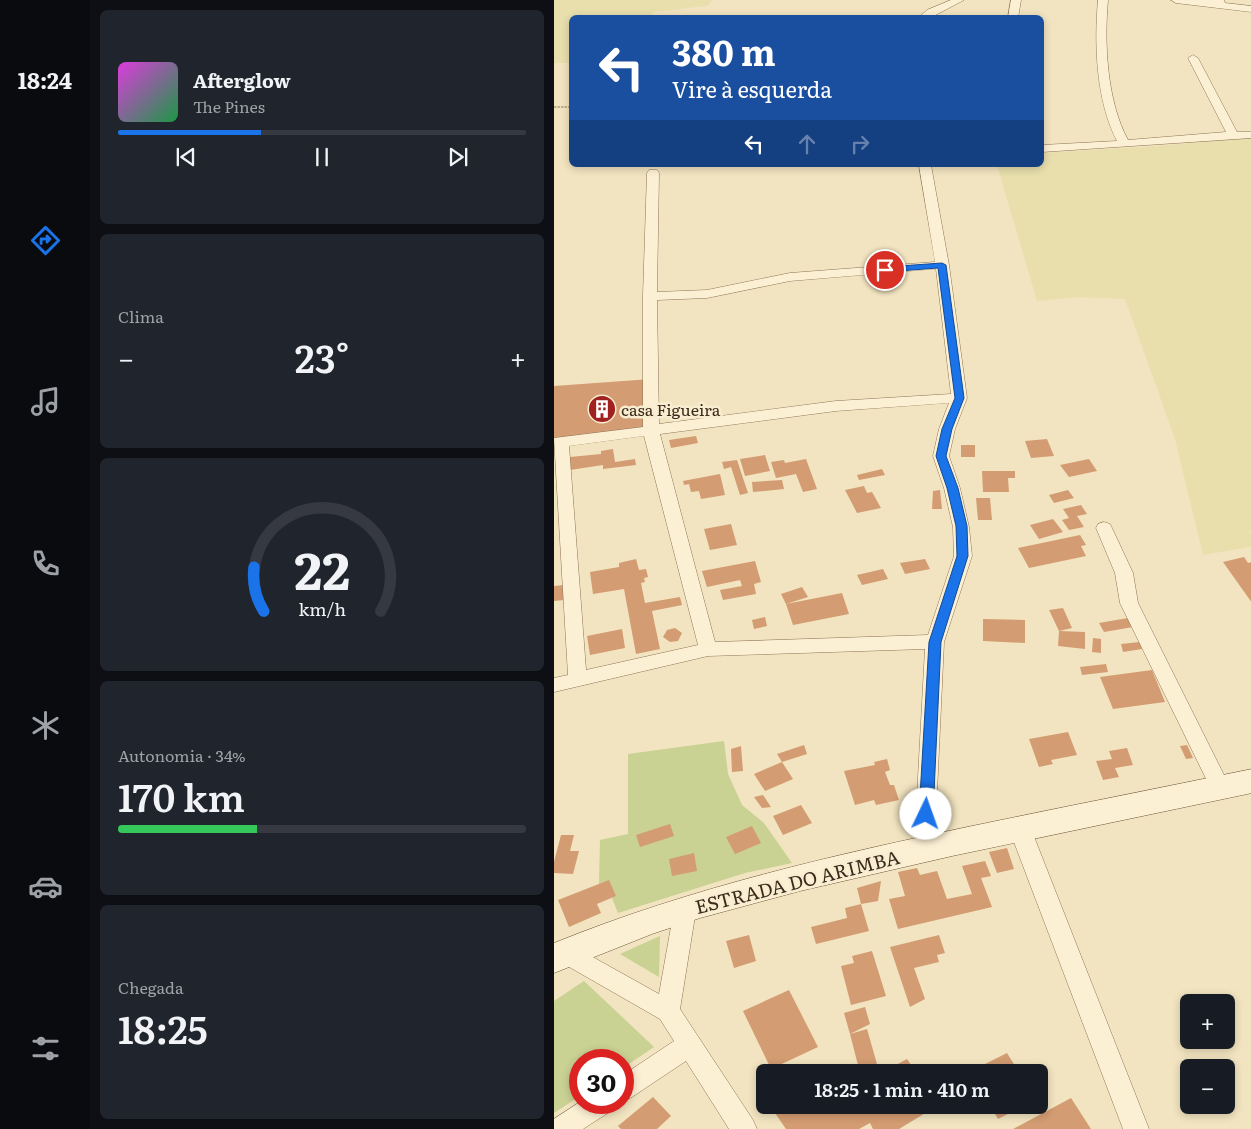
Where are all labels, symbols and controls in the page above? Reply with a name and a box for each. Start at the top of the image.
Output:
text: 380 m [672,25,776,77]
icon: left [589,35,654,100]
text: 18:24 [18,63,72,96]
text: Afterglow [193,66,291,94]
text: Vire à esquerda [672,72,832,105]
text: The Pines [193,94,265,118]
icon: left [740,130,768,158]
icon: ahead [793,130,821,158]
icon: right [846,130,874,158]
icon: previous [172,143,200,171]
icon: pause [308,143,336,171]
icon: next [444,143,472,171]
icon: directions [28,223,63,258]
pin [864,249,906,291]
icon: arrive [871,256,899,284]
text: Clima [118,304,164,328]
text: 23° [295,328,349,385]
text: − [118,336,134,378]
text: + [510,336,526,378]
icon: music [28,384,63,419]
building icon: casa Figueira [587,394,617,424]
place label: casa Figueira [621,397,721,421]
text: 22 [294,529,350,606]
icon: phone [28,546,63,581]
text: km/h [298,595,346,622]
icon: climate [28,708,63,743]
text: Autonomia · 34% [118,743,246,767]
text: 170 km [118,767,245,824]
position arrow [899,787,951,839]
street label: ESTRADA DO ARIMBA [692,842,902,920]
icon: car [28,869,63,904]
text: Chegada [118,975,184,999]
map controls [1180,994,1235,1114]
button: + [1180,994,1235,1049]
text: 18:25 [118,999,208,1056]
icon: filters [28,1031,63,1066]
speed limit sign: 30 [569,1049,634,1114]
button: − [1180,1059,1235,1114]
text: 18:25 · 1 min · 410 m [814,1075,990,1103]

